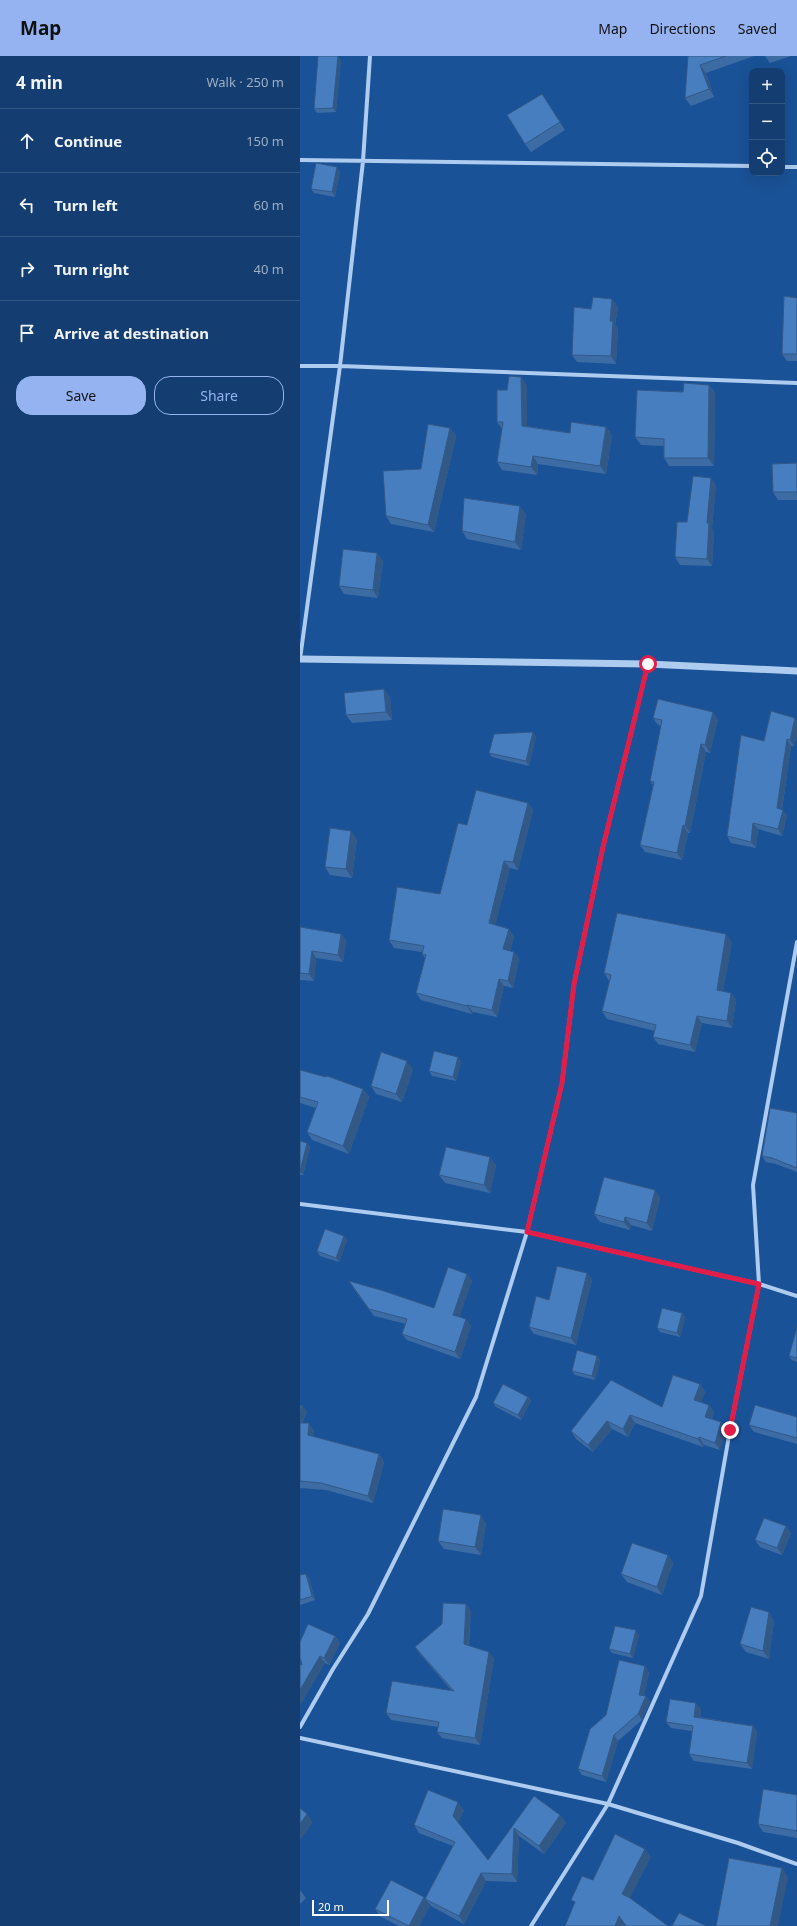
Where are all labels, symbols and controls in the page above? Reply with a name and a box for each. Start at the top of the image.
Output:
text: Map [20,15,61,41]
text: Map [598,19,627,38]
text: Directions [649,19,716,38]
text: Saved [738,19,777,38]
map controls [749,68,785,176]
button: + [749,68,785,104]
text: 4 min [16,71,63,94]
text: Walk · 250 m [206,73,284,91]
button: − [749,104,785,140]
icon: ahead [16,130,38,152]
text: Continue [54,131,122,151]
text: 150 m [246,132,284,150]
button: locate [749,140,785,176]
icon: left [16,194,38,216]
text: Turn left [54,195,118,215]
text: 60 m [254,196,284,214]
icon: right [16,258,38,280]
text: Turn right [54,259,129,279]
text: 40 m [254,260,284,278]
icon: arrive [16,322,38,344]
text: Arrive at destination [54,323,209,343]
button: Save [16,376,146,415]
button: Share [154,376,284,415]
route start [639,655,657,673]
route end [721,1421,739,1439]
scale bar [312,1898,389,1917]
text: 20 m [318,1899,344,1914]

